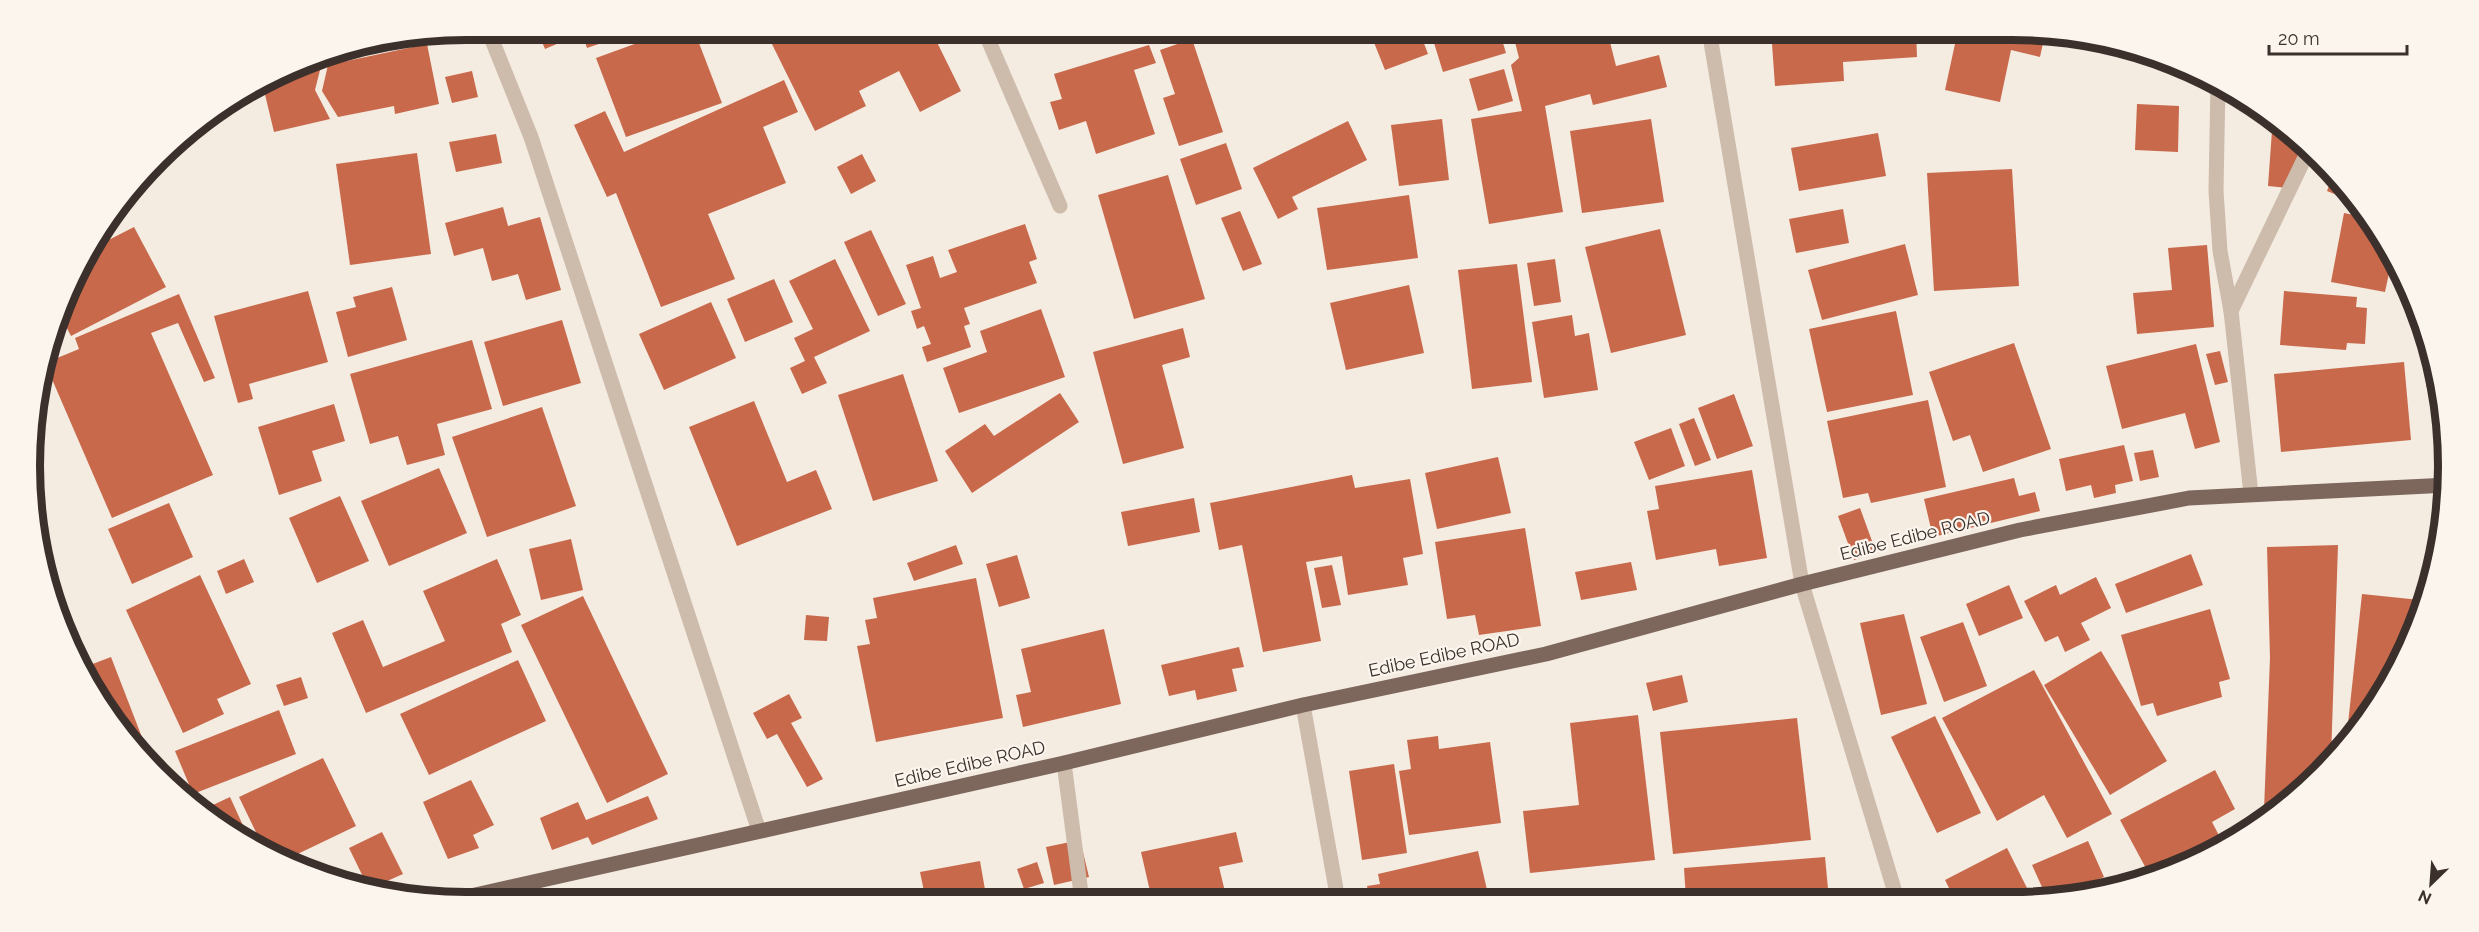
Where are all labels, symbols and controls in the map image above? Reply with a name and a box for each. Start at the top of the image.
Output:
scale bar [2269,18,2407,56]
text: 20 m [2278,28,2320,49]
street label: Edibe Edibe ROAD [1838,507,1992,564]
street label: Edibe Edibe ROAD [1366,628,1522,681]
street label: Edibe Edibe ROAD [892,736,1047,791]
north arrow [2401,854,2461,914]
text: N [2415,886,2434,908]

